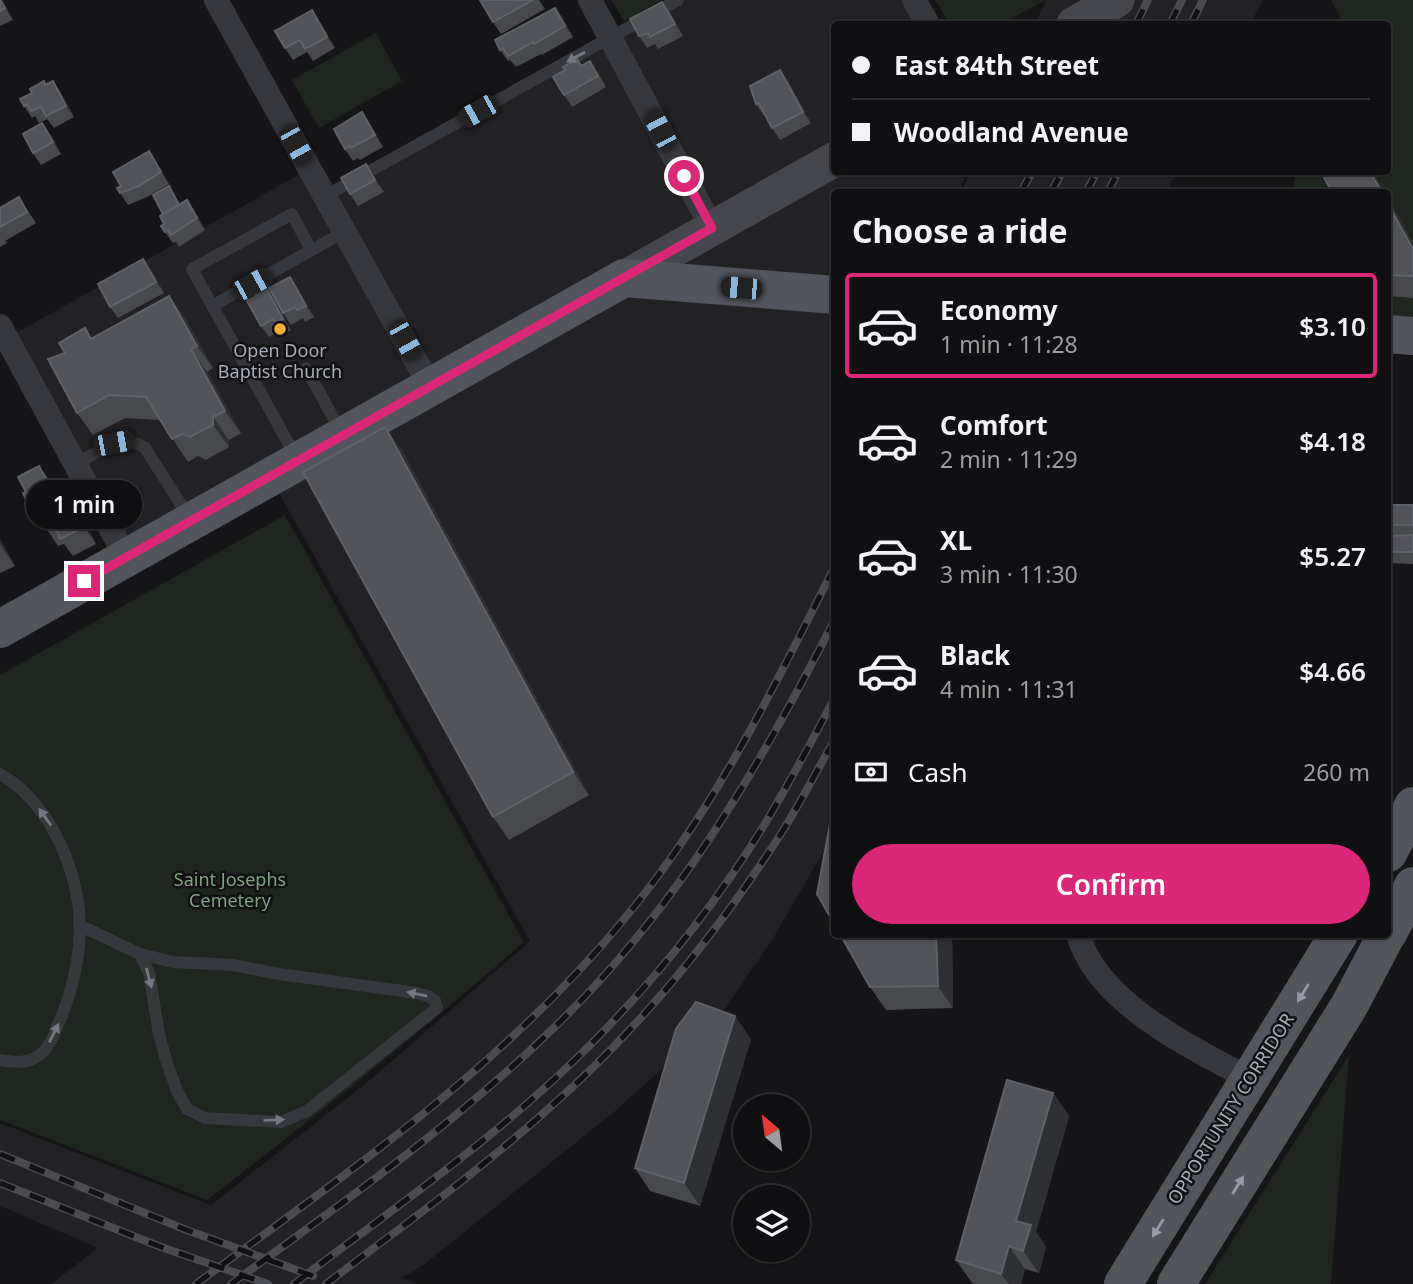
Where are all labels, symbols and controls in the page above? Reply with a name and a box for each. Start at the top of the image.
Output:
text: East 84th Street [894,47,1099,83]
one-way arrow [566,51,586,63]
car [455,92,502,130]
car [641,107,680,153]
text: Woodland Avenue [894,114,1129,150]
car [277,122,316,168]
route start [668,160,700,192]
text: Choose a ride [852,209,1068,252]
car [229,265,276,303]
car [720,276,763,300]
text: Economy [940,292,1058,328]
icon: car [856,294,919,357]
text: $3.10 [1299,308,1366,344]
car [386,317,425,363]
marker: Open Door Baptist Church [272,321,288,337]
text: 1 min · 11:28 [940,328,1078,360]
place label: Open Door Baptist Church [218,338,342,383]
text: Comfort [940,407,1048,443]
icon: car [856,409,919,472]
text: $4.18 [1299,423,1366,459]
car [92,429,137,457]
text: 2 min · 11:29 [940,443,1078,475]
callout: 1 min [26,480,142,528]
text: 1 min [53,488,115,520]
text: XL [940,522,972,558]
icon: car [856,524,919,587]
text: $5.27 [1299,538,1366,574]
text: 3 min · 11:30 [940,558,1078,590]
route end [68,565,100,597]
text: Black [940,637,1010,673]
icon: car [856,639,919,702]
text: $4.66 [1299,653,1366,689]
text: 4 min · 11:31 [940,673,1078,705]
icon: cash [852,753,890,791]
text: Cash [908,754,968,790]
text: 260 m [1303,756,1370,788]
one-way arrow [38,807,51,827]
button: Confirm [852,844,1370,924]
park label: Saint Josephs Cemetery [174,867,286,912]
one-way arrow [144,967,155,989]
one-way arrow [1296,983,1309,1002]
one-way arrow [406,988,428,999]
street label: OPPORTUNITY CORRIDOR [1161,1008,1299,1208]
one-way arrow [48,1023,59,1043]
north arrow [733,1094,810,1171]
map controls [733,1094,810,1262]
one-way arrow [263,1115,285,1126]
one-way arrow [1232,1175,1244,1194]
button: layers [733,1185,810,1262]
one-way arrow [1151,1218,1164,1237]

